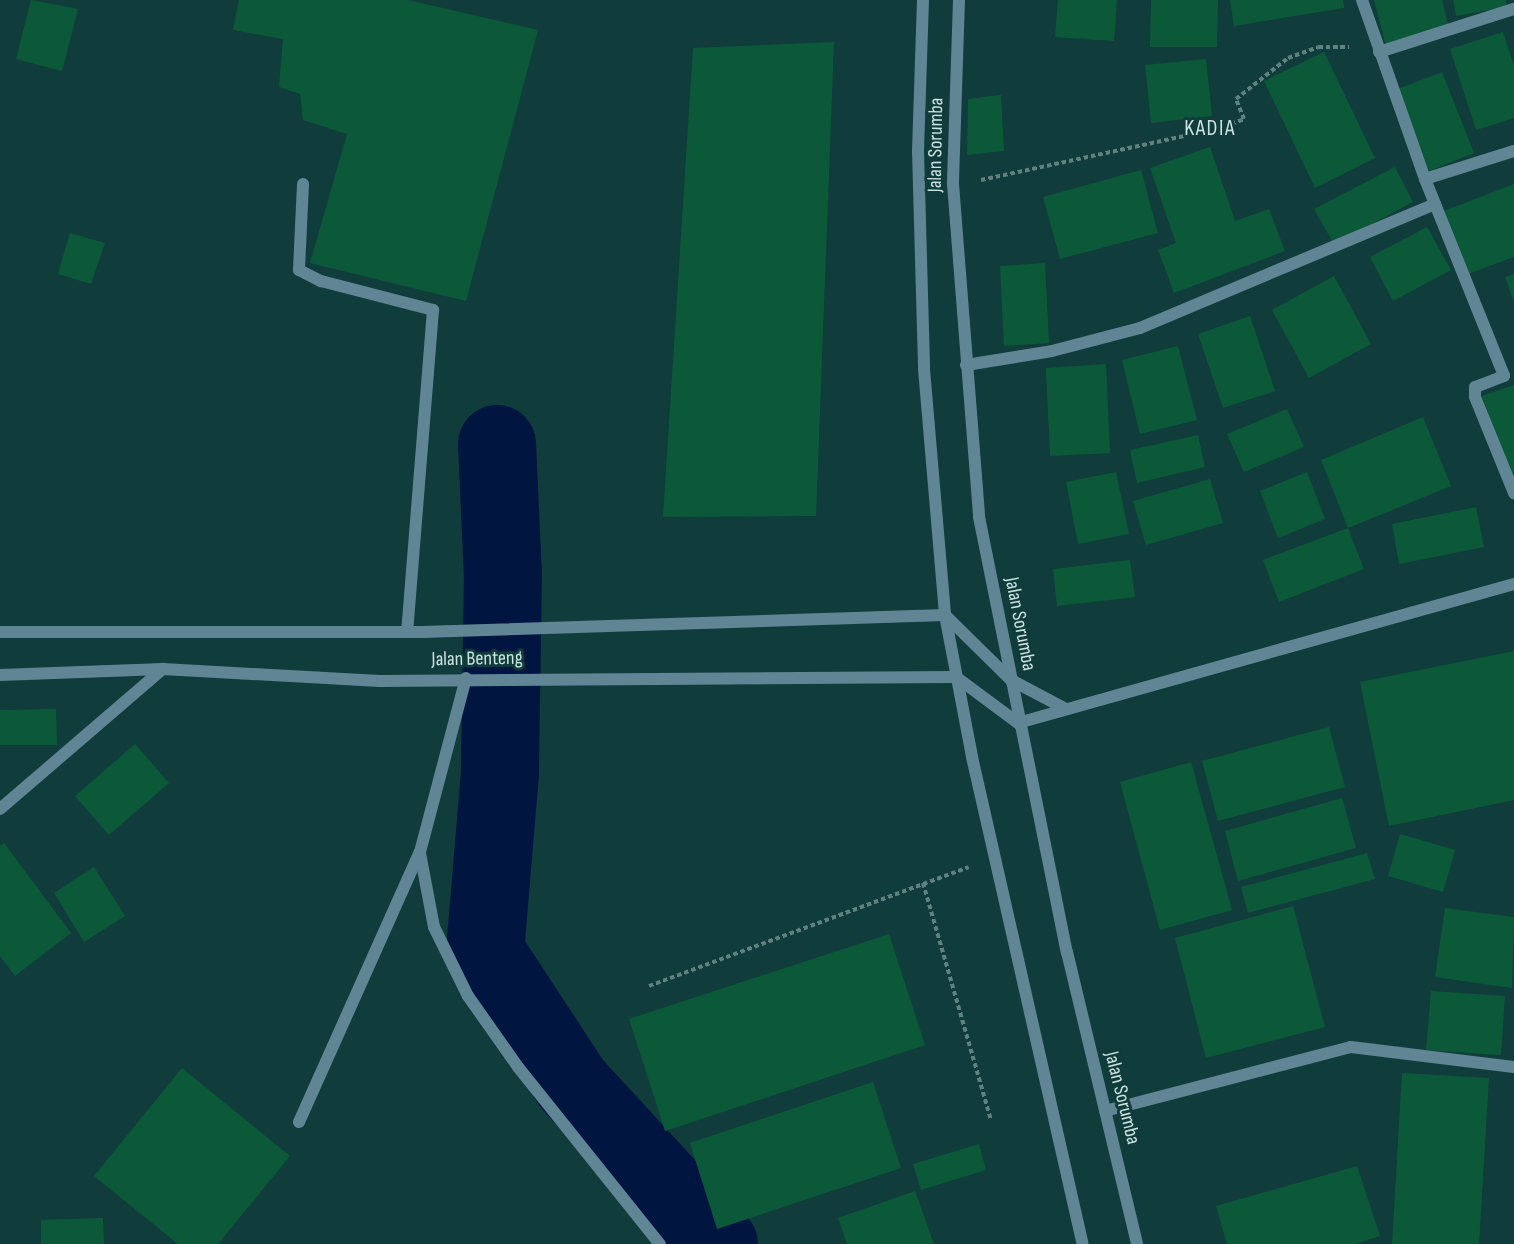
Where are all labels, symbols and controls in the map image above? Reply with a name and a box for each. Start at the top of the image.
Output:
street label: Jalan Sorumba [923,97,949,193]
district label: KADIA [1184,116,1236,142]
street label: Jalan Sorumba [999,575,1041,673]
street label: Jalan Benteng [431,646,523,672]
street label: Jalan Sorumba [1099,1049,1145,1147]

